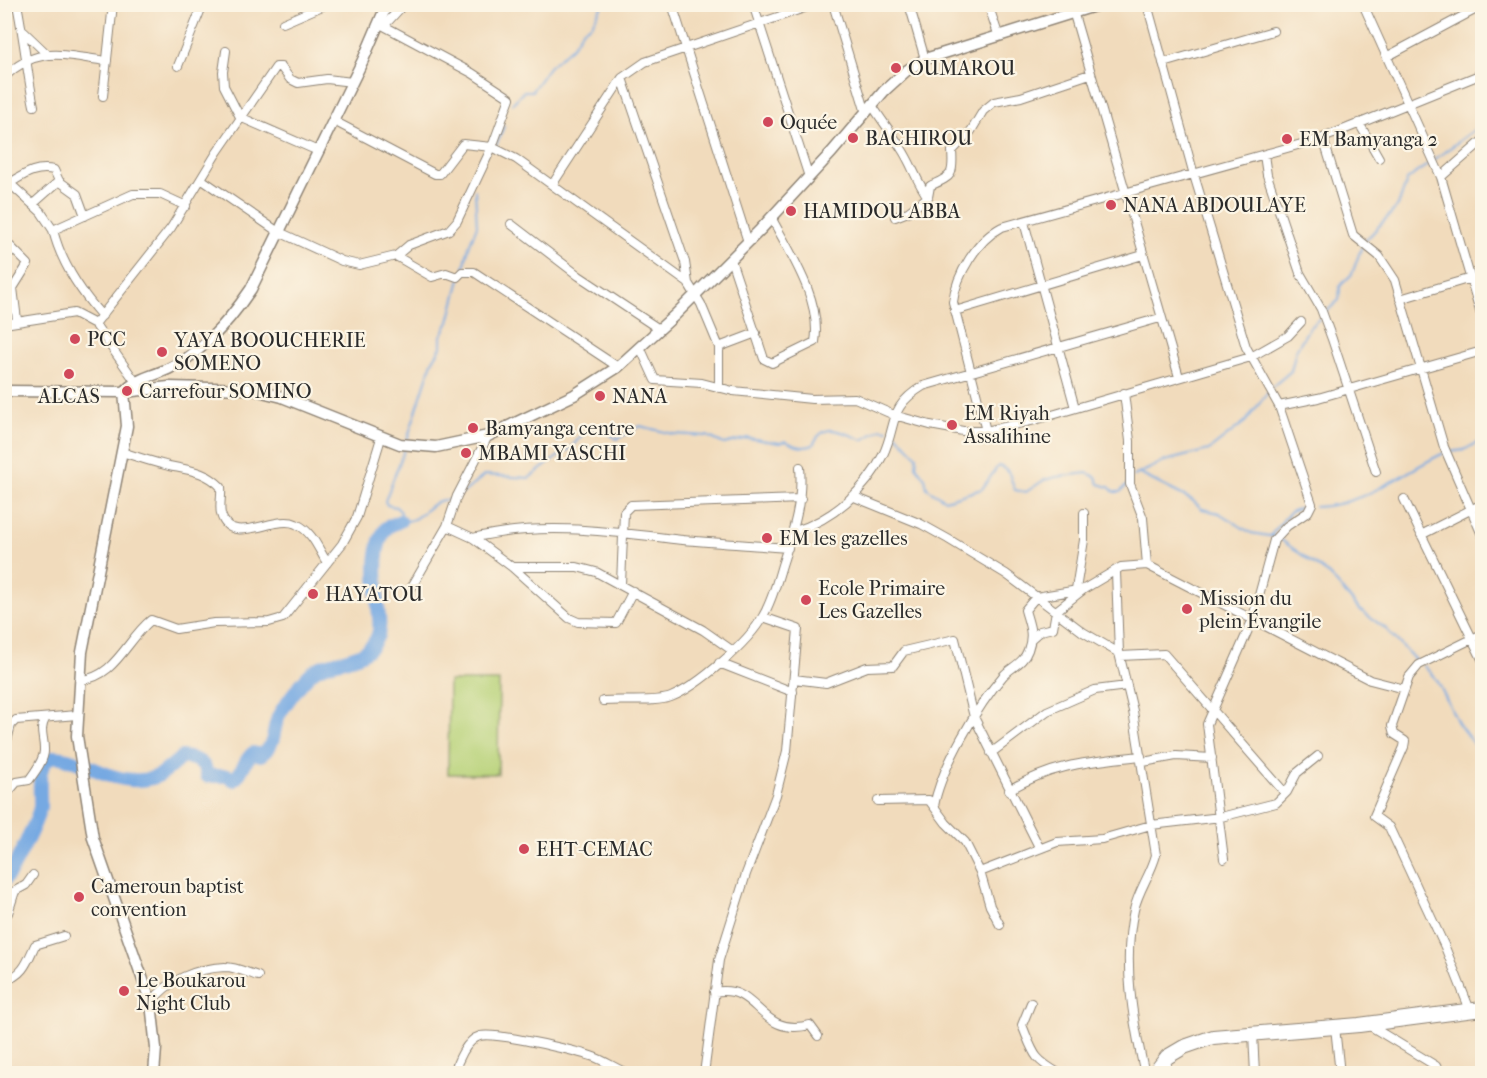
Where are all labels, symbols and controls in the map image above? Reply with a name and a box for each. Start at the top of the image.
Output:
place label: OUMAROU [908,57,1016,80]
marker: OUMAROU [889,61,903,75]
place label: Oquée [780,111,837,134]
marker: Oquée [761,115,775,129]
place label: BACHIROU [865,127,973,150]
place label: EM Bamyanga 2 [1299,128,1438,151]
marker: BACHIROU [846,131,860,145]
marker: EM Bamyanga 2 [1280,132,1294,146]
place label: NANA ABDOULAYE [1123,194,1306,217]
marker: NANA ABDOULAYE [1104,198,1118,212]
place label: HAMIDOU ABBA [803,200,961,223]
marker: HAMIDOU ABBA [784,204,798,218]
place label: PCC [87,328,126,351]
place label: YAYA BOOUCHERIE SOMENO [173,329,366,375]
marker: PCC [68,332,82,346]
marker: YAYA BOOUCHERIE SOMENO [155,345,169,359]
marker: ALCAS [62,367,76,381]
place label: Carrefour SOMINO [139,380,312,403]
marker: Carrefour SOMINO [120,384,134,398]
place label: ALCAS [37,385,100,408]
place label: NANA [612,385,669,408]
marker: NANA [593,389,607,403]
place label: EM Riyah Assalihine [963,402,1051,448]
place label: Bamyanga centre [485,417,634,440]
marker: EM Riyah Assalihine [945,418,959,432]
marker: Bamyanga centre [466,421,480,435]
place label: MBAMI YASCHI [478,442,626,465]
marker: MBAMI YASCHI [459,446,473,460]
place label: EM les gazelles [779,527,908,550]
marker: EM les gazelles [760,531,774,545]
place label: Ecole Primaire Les Gazelles [818,577,945,623]
place label: HAYATOU [325,583,424,606]
marker: HAYATOU [306,587,320,601]
place label: Mission du plein Évangile [1198,587,1321,633]
marker: Ecole Primaire Les Gazelles [799,593,813,607]
marker: Mission du plein Évangile [1180,602,1194,616]
place label: EHT-CEMAC [536,838,653,861]
marker: EHT-CEMAC [517,842,531,856]
place label: Cameroun baptist convention [91,875,244,921]
marker: Cameroun baptist convention [72,890,86,904]
place label: Le Boukarou Night Club [136,969,246,1015]
marker: Le Boukarou Night Club [117,984,131,998]

